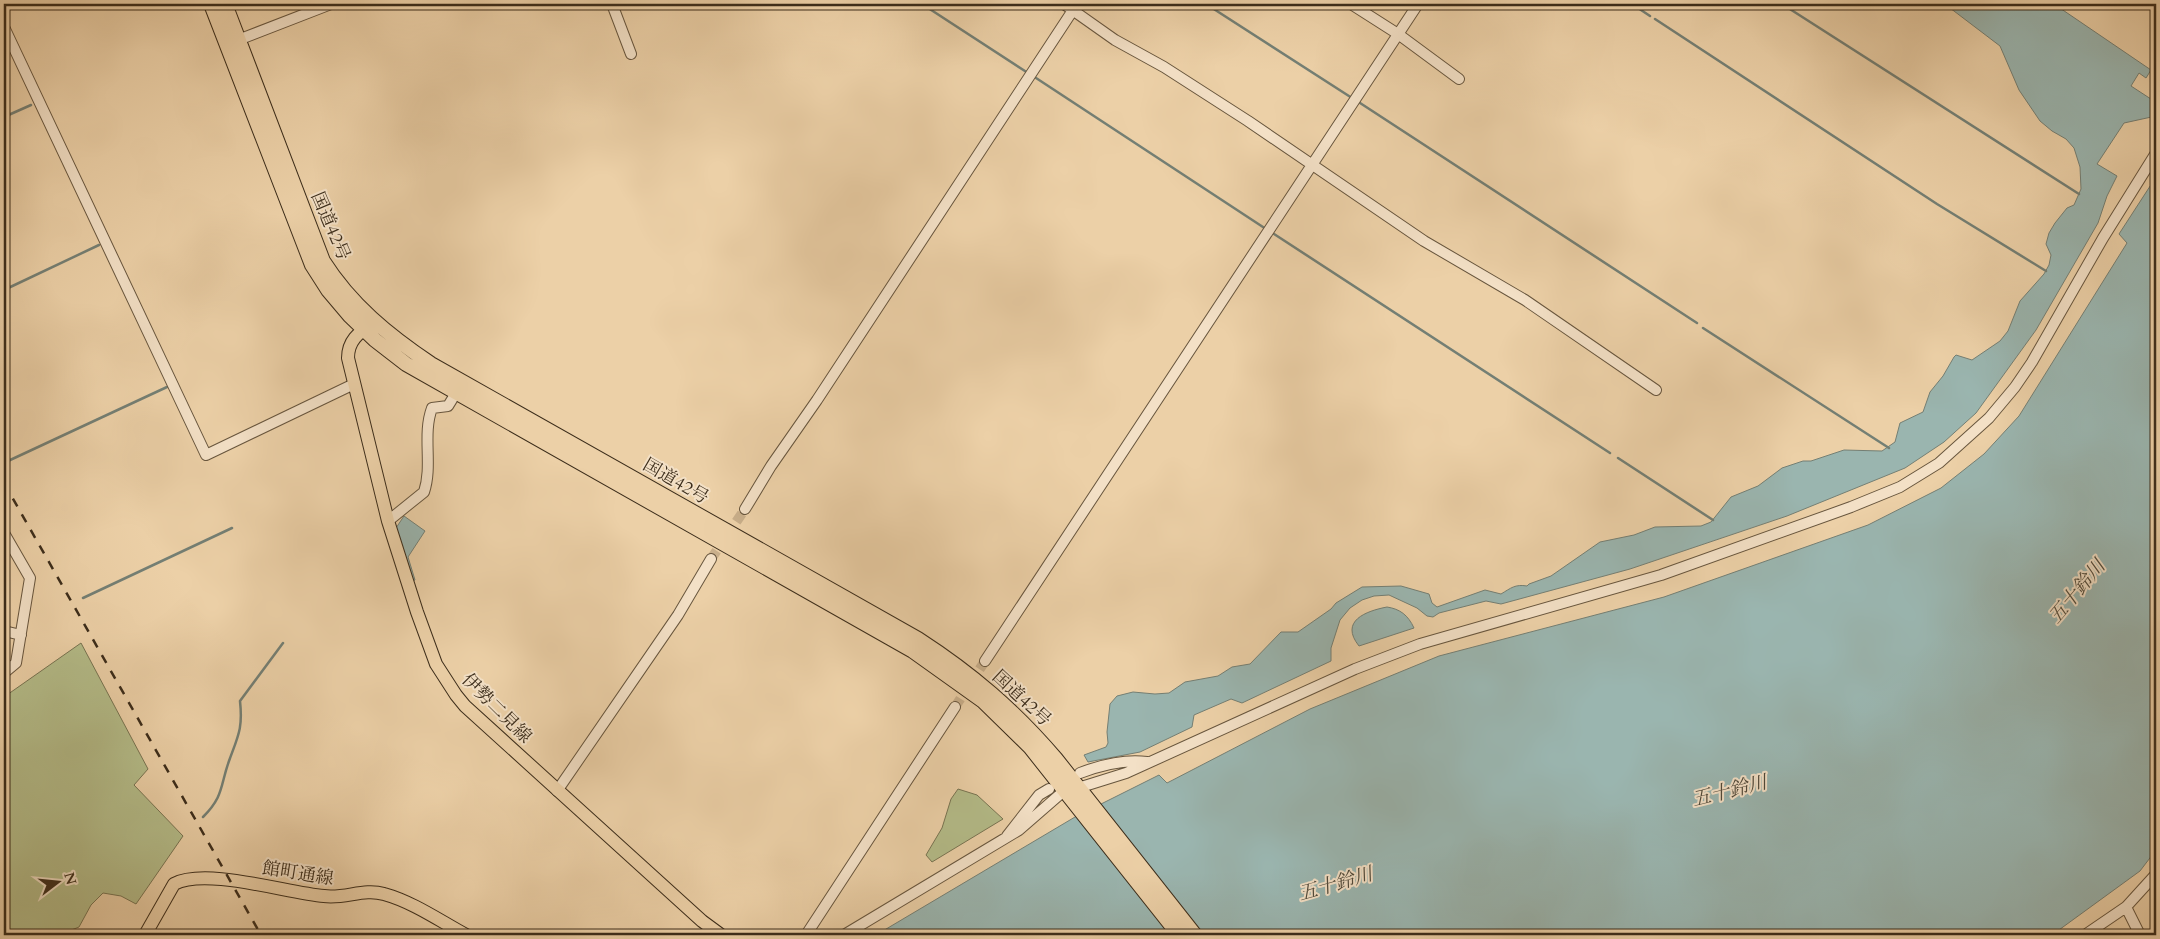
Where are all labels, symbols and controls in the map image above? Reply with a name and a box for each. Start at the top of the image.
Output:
street label: 国道42号 [305,188,356,264]
street label: 国道42号 [638,452,713,510]
water label: 五十鈴川 [2042,553,2112,629]
street label: 国道42号 [987,665,1057,732]
street label: 伊勢二見線 [456,668,537,749]
water label: 五十鈴川 [1689,769,1771,813]
north arrow [32,856,82,906]
street label: 館町通線 [260,856,335,891]
water label: 五十鈴川 [1295,860,1377,907]
text: N [59,870,81,887]

